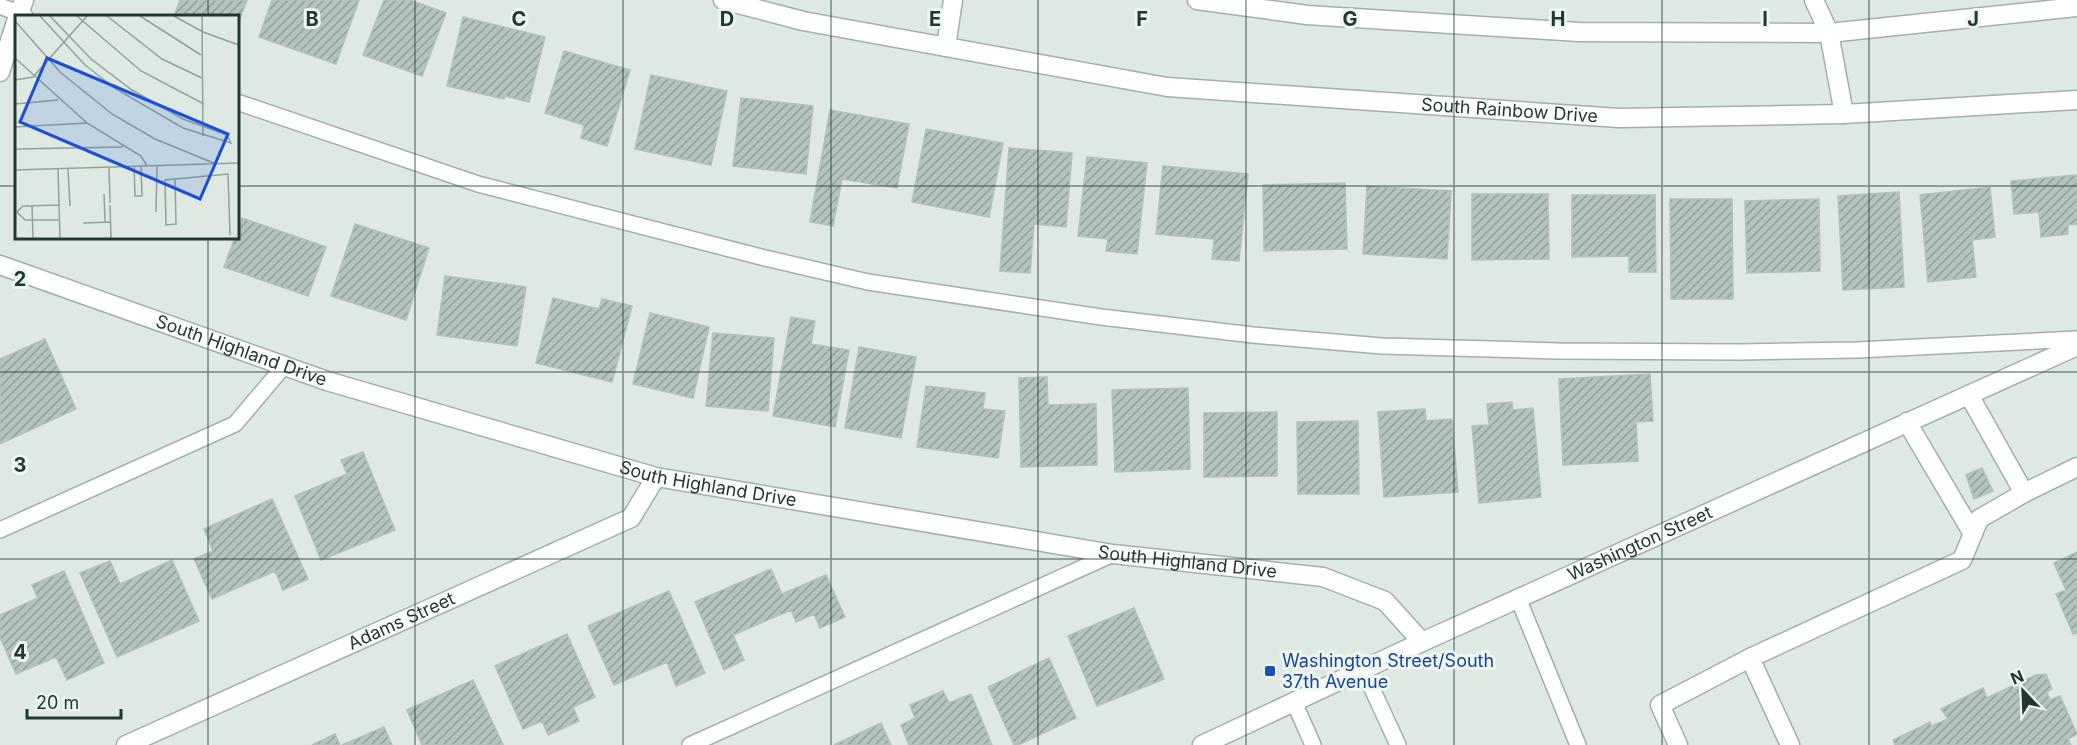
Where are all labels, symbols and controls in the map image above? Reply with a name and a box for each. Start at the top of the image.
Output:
text: B [305,7,319,31]
text: C [512,7,526,31]
text: D [720,7,734,31]
text: E [929,7,941,31]
text: F [1136,7,1148,31]
text: G [1342,7,1358,31]
text: H [1551,7,1565,31]
text: I [1762,7,1768,31]
text: J [1967,7,1979,31]
inset map [15,15,238,238]
street label: South Rainbow Drive [1420,93,1599,127]
text: 2 [14,267,26,291]
street label: South Highland Drive [153,310,330,390]
text: 3 [14,453,26,477]
street label: South Highland Drive [617,456,798,511]
street label: Washington Street [1564,501,1715,585]
street label: South Highland Drive [1096,541,1278,582]
street label: Adams Street [345,588,458,654]
text: 4 [13,640,27,664]
place label: Washington Street/South 37th Avenue [1282,650,1494,692]
north arrow [1993,661,2053,721]
marker: Washington Street/South 37th Avenue [1263,664,1277,678]
text: N [2008,666,2027,689]
scale bar [27,682,122,720]
text: 20 m [36,692,79,713]

